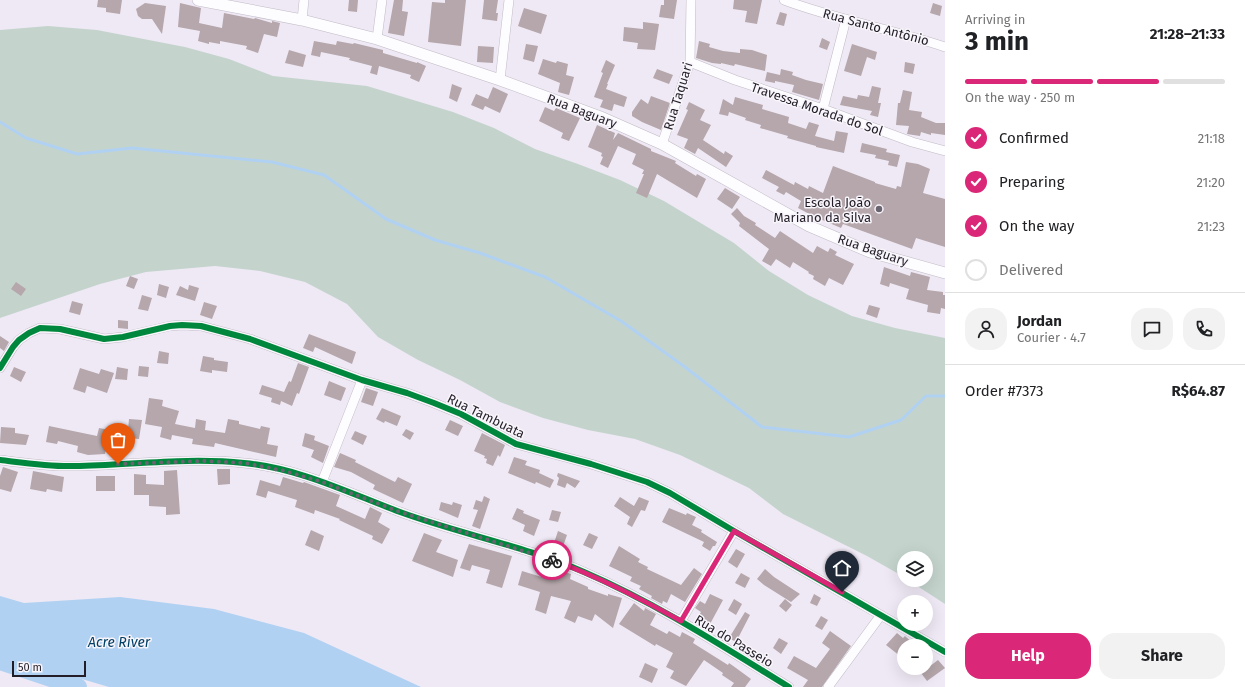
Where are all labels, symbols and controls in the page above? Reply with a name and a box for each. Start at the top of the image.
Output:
street label: Rua Santo Antônio [821,6,931,48]
text: Arriving in [965,12,1025,27]
text: 21:28–21:33 [1150,25,1225,43]
text: 3 min [965,26,1029,57]
street label: Rua Taquari [661,60,695,132]
street label: Travessa Morada do Sol [749,79,885,139]
text: On the way · 250 m [965,90,1075,105]
street label: Rua Baguary [545,91,620,131]
icon: check [965,127,987,149]
text: Confirmed [999,129,1069,147]
text: 21:18 [1198,131,1225,146]
icon: check [965,171,987,193]
text: Preparing [999,173,1064,191]
text: 21:20 [1196,175,1225,190]
place label: Escola João Mariano da Silva [773,195,871,225]
marker: Escola João Mariano da Silva [874,204,884,214]
icon: check [965,215,987,237]
text: On the way [999,217,1074,235]
text: 21:23 [1197,219,1225,234]
street label: Rua Baguary [836,231,911,269]
text: Delivered [999,261,1063,279]
button: person [965,308,1007,350]
button: chat [1131,308,1173,350]
button: phone [1183,308,1225,350]
text: Jordan [1017,312,1062,330]
text: Courier · 4.7 [1017,330,1086,345]
text: Order #7373 [965,382,1043,400]
text: R$64.87 [1172,382,1225,400]
street label: Rua Tambuata [445,391,527,441]
pin [101,423,135,464]
icon: bag [107,429,129,451]
courier [532,540,572,580]
icon: bike [541,549,563,571]
pin [825,551,859,592]
map controls [897,551,933,675]
button: layers [897,551,933,587]
icon: home [831,557,853,579]
button: + [897,595,933,631]
street label: Rua do Passeio [692,612,776,670]
button: Help [965,633,1091,679]
button: Share [1099,633,1225,679]
water label: Acre River [87,634,151,651]
button: − [897,639,933,675]
scale bar [12,659,86,678]
text: 50 m [18,661,42,674]

